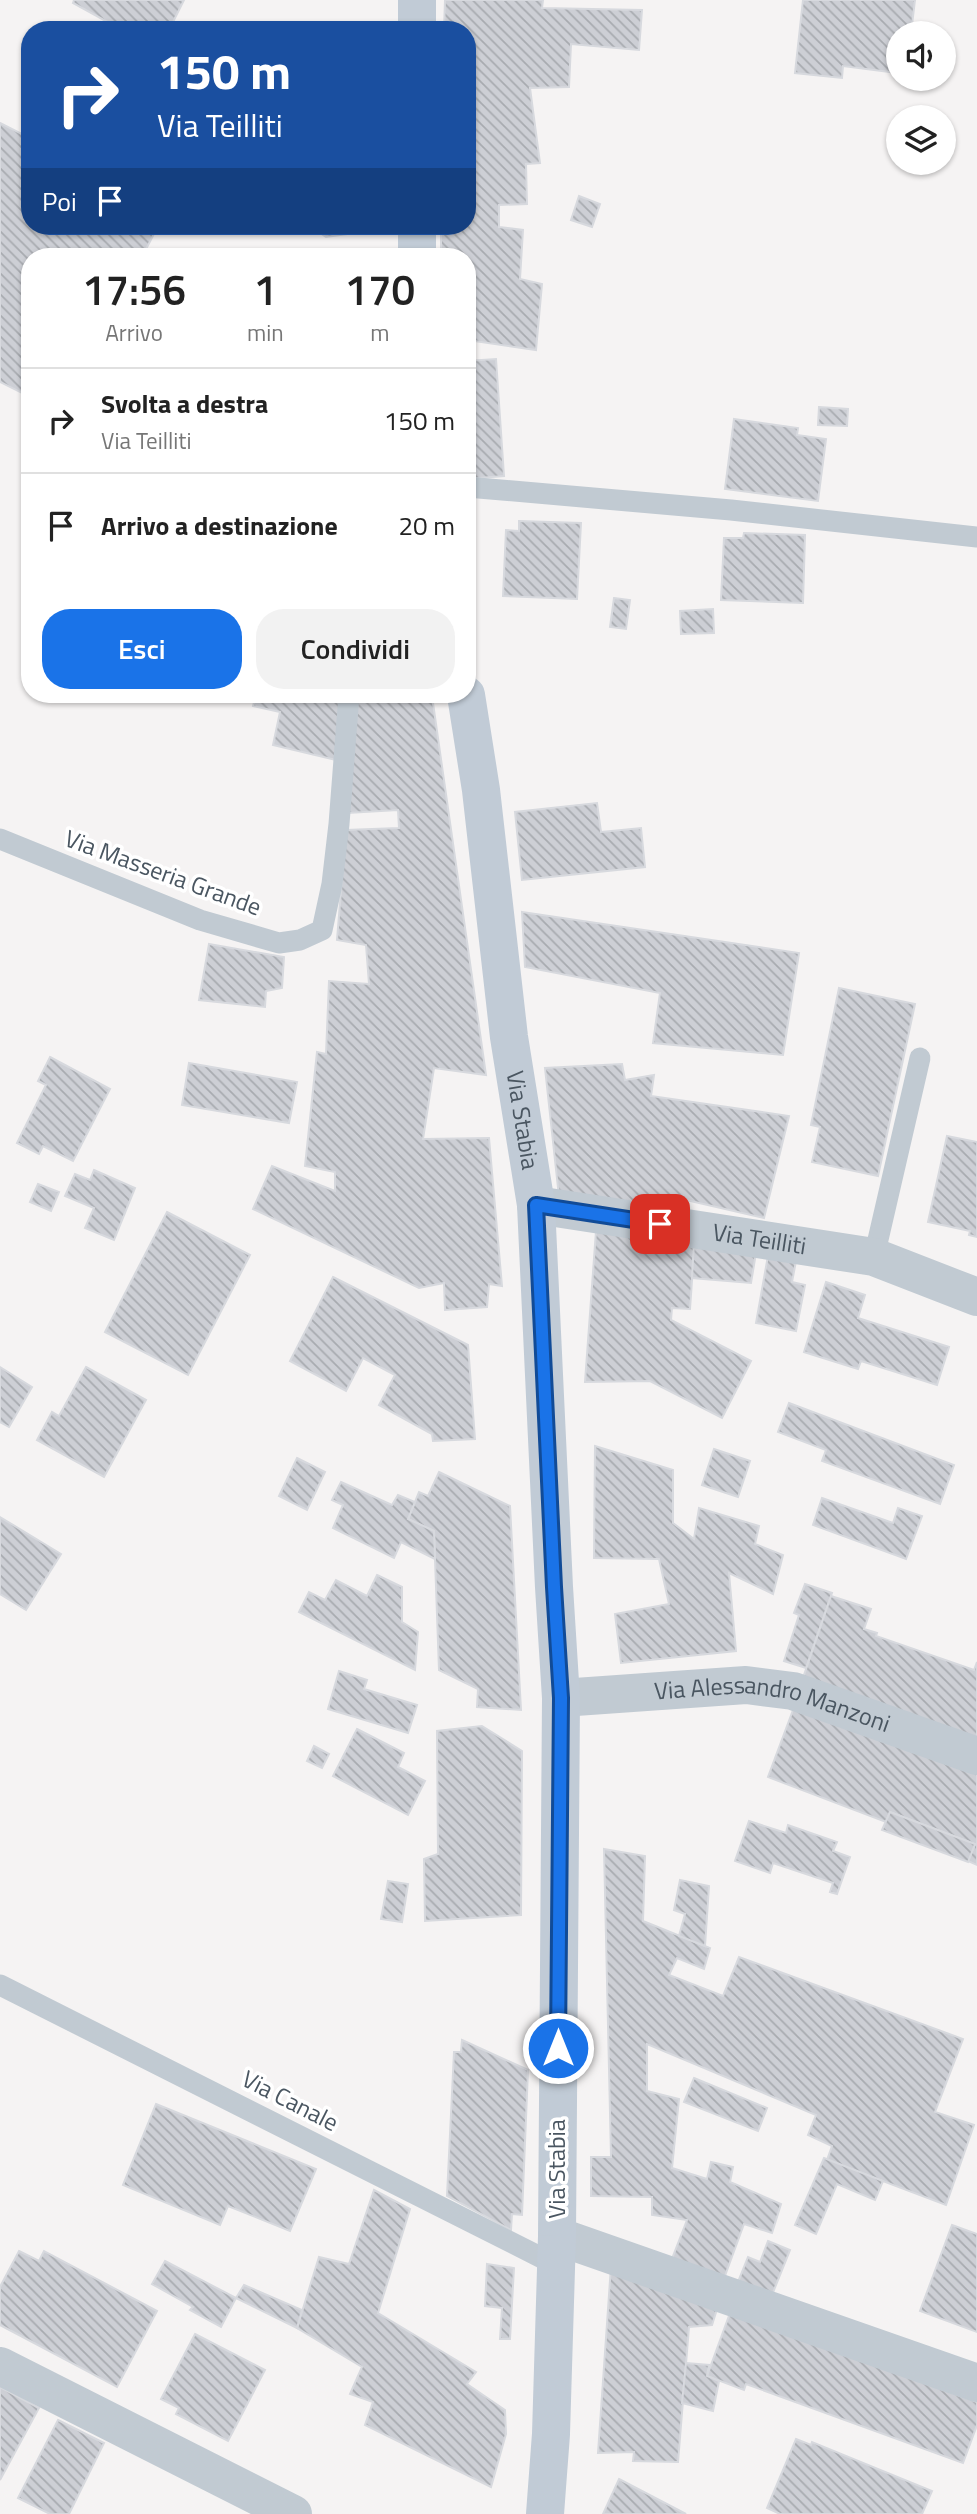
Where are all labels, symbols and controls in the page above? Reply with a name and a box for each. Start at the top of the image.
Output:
map controls [886,21,956,175]
button: sound [886,21,956,91]
text: 150 m [157,33,291,108]
icon: right [42,49,133,140]
text: Via Teilliti [157,101,283,149]
button: layers [886,105,956,175]
text: Poi [42,182,77,221]
icon: arrive [91,182,129,220]
text: 17:56 [82,257,186,321]
text: 1 [254,257,277,321]
text: 170 [345,257,415,321]
text: Arrivo [105,315,163,350]
text: min [247,315,284,350]
text: m [370,315,389,350]
text: Svolta a destra [101,384,268,423]
text: 150 m [384,401,455,440]
icon: right [42,402,80,440]
text: Via Teilliti [101,423,191,458]
text: Arrivo a destinazione [101,506,338,545]
text: 20 m [398,506,455,545]
icon: arrive [42,507,80,545]
button: Esci [42,609,242,689]
button: Condividi [256,609,455,689]
street label: Via Masseria Grande [60,820,267,924]
street label: Via Stabia [498,1068,549,1172]
pin [630,1194,690,1254]
icon: arrive [641,1205,679,1243]
street label: Via Teilliti [710,1213,809,1263]
street label: Via Alessandro Manzoni [653,1666,895,1741]
position arrow [521,2011,595,2085]
street label: Via Canale [236,2060,345,2140]
street label: Via Stabia [538,2119,574,2219]

